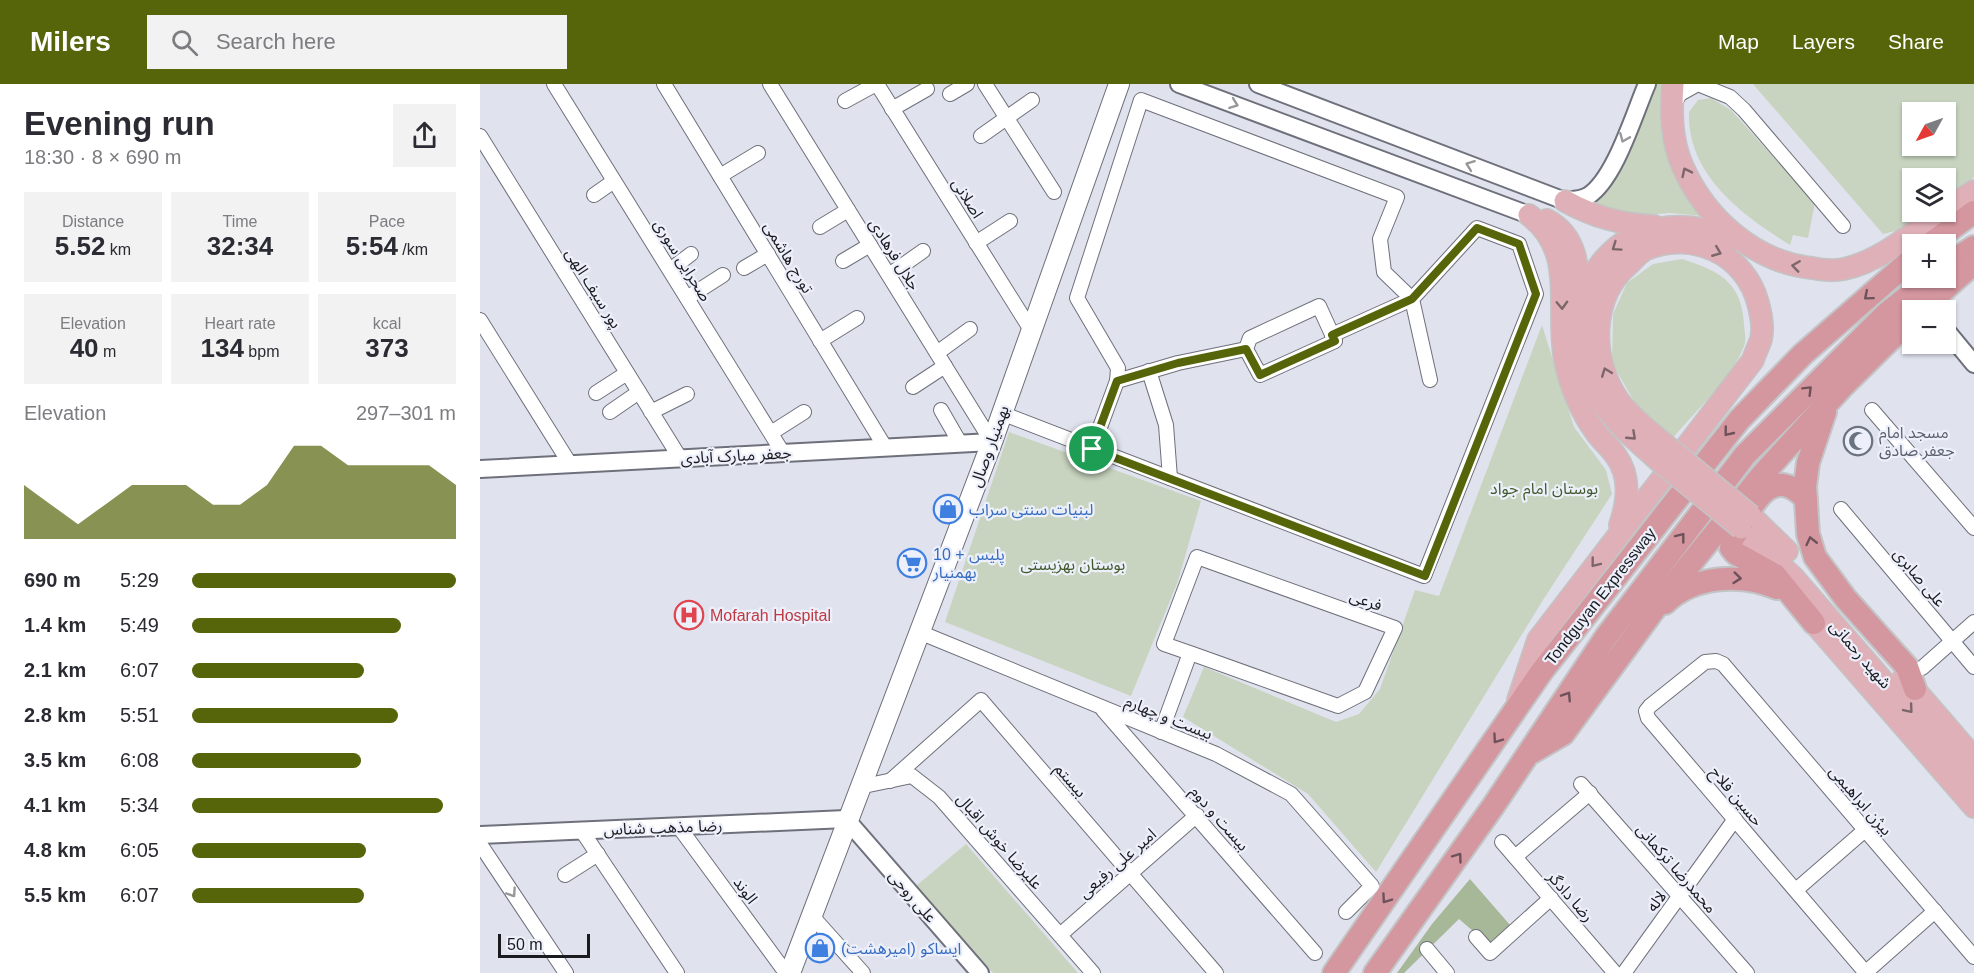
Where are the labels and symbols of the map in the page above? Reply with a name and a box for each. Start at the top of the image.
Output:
one-way arrow [1228,97,1239,110]
north arrow [1902,102,1956,156]
one-way arrow [1619,131,1631,142]
one-way arrow [1465,159,1476,172]
one-way arrow [1681,167,1693,178]
street label: اصلانی [948,175,986,222]
street label: جلال فرهادی [864,215,923,294]
street label: صحرایی سوری [650,216,715,305]
street label: تورج هاشمی [757,218,817,298]
one-way arrow [1612,240,1623,251]
street label: پور سیف الهی [560,245,625,333]
one-way arrow [1711,245,1722,257]
one-way arrow [1791,261,1801,273]
one-way arrow [1863,289,1874,300]
one-way arrow [1556,300,1568,309]
one-way arrow [1600,367,1613,378]
one-way arrow [1801,387,1812,398]
street label: بهمنیار وصال [967,403,1014,490]
pin [1066,423,1117,474]
place label: مسجد امام جعفر صادق [1879,424,1955,460]
mosque icon: مسجد امام جعفر صادق [1842,425,1874,457]
one-way arrow [1725,426,1736,437]
one-way arrow [1626,429,1636,440]
street label: جعفر مبارک آبادی [680,444,792,468]
park label: بوستان امام جواد [1490,480,1598,501]
shop icon: لبنیات سنتی سراب [932,493,964,525]
place label: لبنیات سنتی سراب [969,501,1094,519]
street label: Tondguyan Expressway [1542,524,1659,668]
one-way arrow [1673,533,1684,544]
one-way arrow [1805,536,1818,546]
street label: علی صابری [1890,545,1949,611]
place label: پلیس + 10 بهمنیار [932,546,1005,582]
supermarket icon: پلیس + 10 بهمنیار [896,547,928,579]
park label: بوستان بهزیستی [1021,556,1125,574]
one-way arrow [1592,556,1603,567]
one-way arrow [1732,571,1741,584]
street label: فرعی [1347,587,1384,615]
hospital icon: Mofarah Hospital [673,599,705,631]
place label: Mofarah Hospital [710,607,831,624]
street label: شهید رحمانی [1826,617,1895,692]
one-way arrow [1560,691,1571,702]
street label: بیست و چهارم [1121,692,1215,746]
one-way arrow [1902,702,1913,713]
one-way arrow [1493,732,1504,743]
street label: بیستم [1048,760,1090,803]
street label: بیژن ابراهیمی [1825,762,1895,839]
street label: حسین فلاح [1704,763,1766,832]
street label: بیست و دوم [1184,783,1252,857]
street label: علیرضا خوش اقبال [952,790,1046,894]
street label: رضا مذهب شناس [603,817,723,839]
street label: محمدرضا ترکمانی [1633,820,1720,917]
street label: امیر علی رفیعی [1075,825,1160,902]
one-way arrow [1451,853,1462,864]
street label: علی روحی [885,867,940,926]
street label: رضا دادگر [1543,867,1597,926]
street label: الوند [730,874,761,907]
one-way arrow [505,887,517,897]
street label: لاله [1643,888,1670,915]
one-way arrow [1382,892,1393,903]
scale bar [498,931,590,958]
shop icon: ایساکو (امیرهشت) [804,932,836,964]
place label: ایساکو (امیرهشت) [841,940,961,958]

